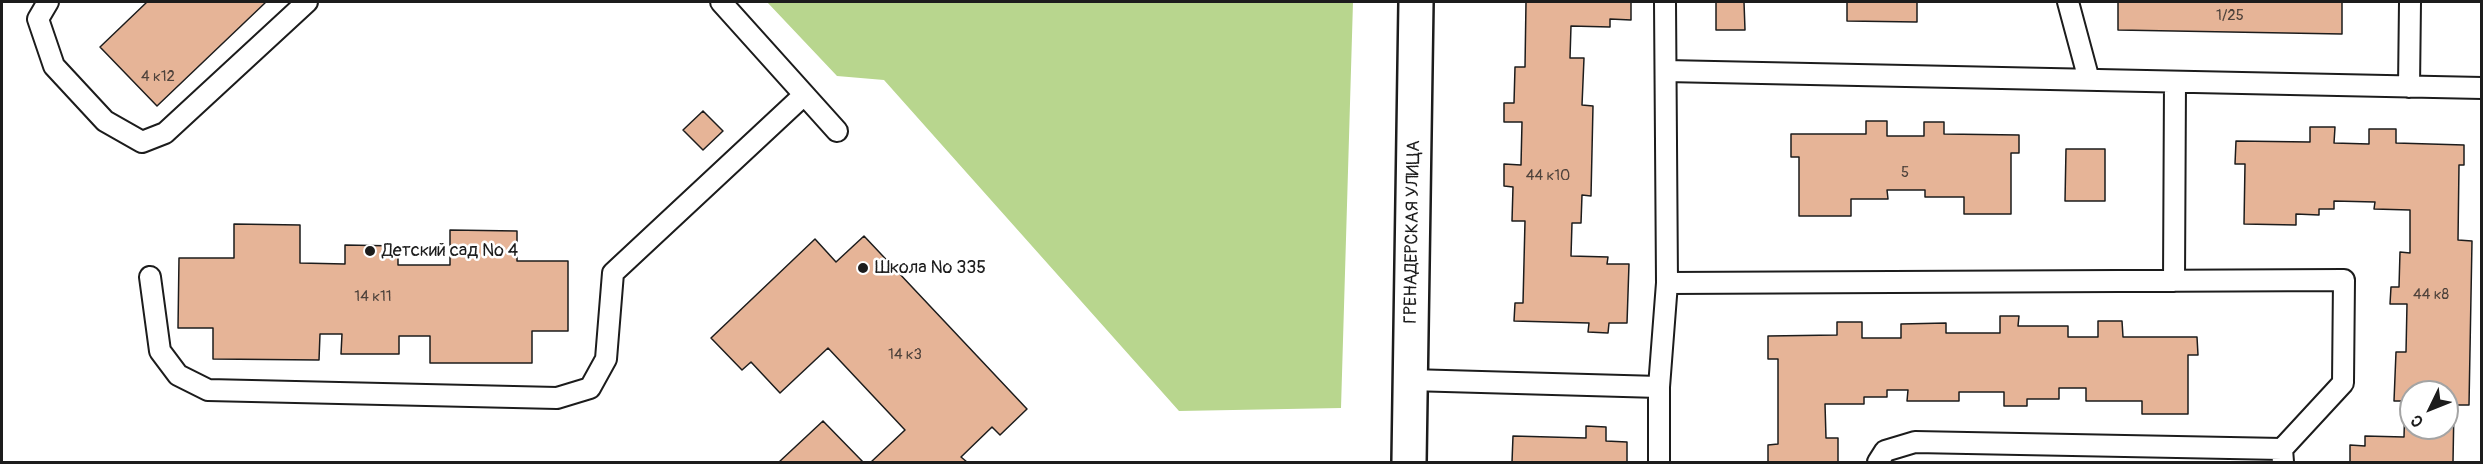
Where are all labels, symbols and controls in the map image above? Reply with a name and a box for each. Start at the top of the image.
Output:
house number: 1/25 [2216,7,2244,25]
house number: 4 к12 [141,68,175,86]
street label: ГРЕНАДЕРСКАЯ УЛИЦА [1401,140,1425,324]
house number: 5 [1901,164,1909,182]
house number: 44 к10 [1526,167,1570,185]
place label: Детский сад № 4 [382,240,518,262]
marker: Детский сад № 4 [363,244,377,258]
place label: Школа № 335 [875,257,986,279]
marker: Школа № 335 [856,261,870,275]
house number: 44 к8 [2413,286,2449,304]
house number: 14 к11 [354,288,392,306]
house number: 14 к3 [888,346,922,364]
north arrow [2399,380,2459,440]
text: С [2407,410,2428,431]

